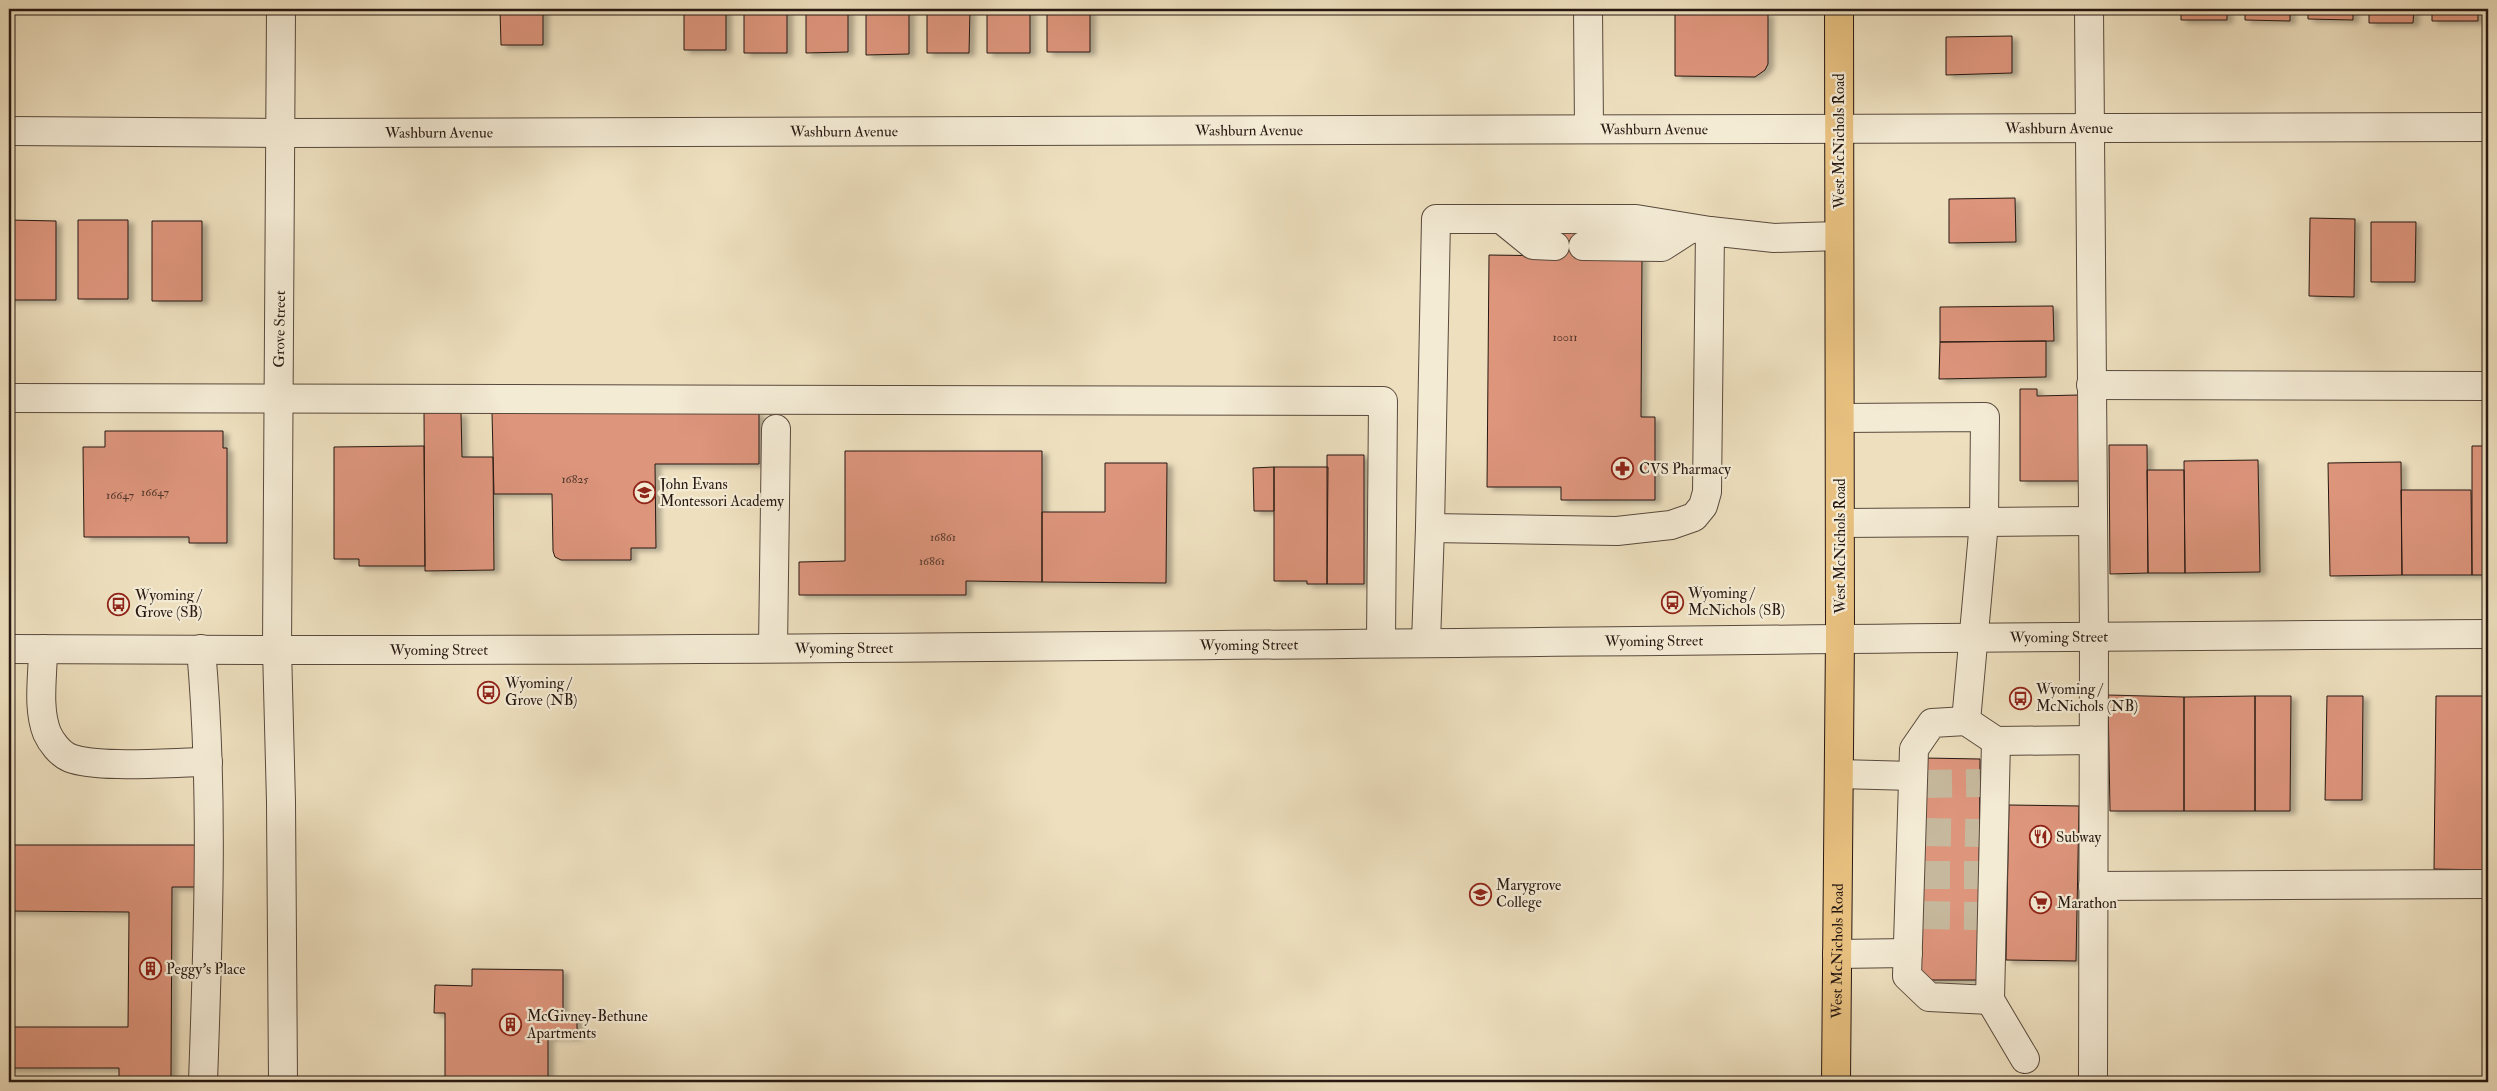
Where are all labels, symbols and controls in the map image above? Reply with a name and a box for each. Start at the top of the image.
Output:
street label: West McNichols Road [1830,73,1849,210]
street label: Washburn Avenue [2004,119,2113,138]
street label: Washburn Avenue [1599,120,1708,139]
street label: Washburn Avenue [1194,121,1303,140]
street label: Washburn Avenue [789,122,898,141]
street label: Washburn Avenue [384,123,493,142]
street label: Grove Street [270,290,290,368]
house number: 10011 [1552,330,1578,345]
pharmacy icon: CVS Pharmacy [1611,457,1635,481]
place label: CVS Pharmacy [1639,460,1731,479]
house number: 16825 [561,472,589,487]
place label: John Evans Montessori Academy [659,475,784,511]
street label: West McNichols Road [1831,478,1850,615]
school or university icon: John Evans Montessori Academy [632,481,656,505]
house number: 16647 [141,485,170,500]
house number: 16647 [106,488,135,503]
house number: 16861 [930,530,956,545]
house number: 16861 [919,554,945,569]
place label: Wyoming / McNichols (SB) [1687,584,1785,620]
place label: Wyoming / Grove (SB) [134,586,203,622]
bus stop icon: Wyoming / McNichols (SB) [1660,590,1684,614]
bus stop icon: Wyoming / Grove (SB) [107,592,131,616]
street label: Wyoming Street [2009,627,2108,647]
street label: Wyoming Street [1604,631,1703,651]
street label: Wyoming Street [1199,635,1298,655]
street label: Wyoming Street [794,638,893,658]
street label: Wyoming Street [389,640,488,659]
place label: Wyoming / Grove (NB) [504,674,578,710]
bus stop icon: Wyoming / Grove (NB) [477,680,501,704]
place label: Wyoming / McNichols (NB) [2035,680,2138,716]
bus stop icon: Wyoming / McNichols (NB) [2008,686,2032,710]
restaurant icon: Subway [2028,825,2052,849]
place label: Subway [2056,828,2101,847]
place label: Marygrove College [1496,876,1561,912]
school or university icon: Marygrove College [1468,882,1492,906]
street label: West McNichols Road [1827,883,1847,1020]
supermarket icon: Marathon [2029,891,2053,915]
place label: Marathon [2057,894,2117,913]
building icon: Peggy's Place [138,957,162,981]
place label: Peggy's Place [166,960,245,979]
place label: McGivney-Bethune Apartments [526,1007,648,1044]
building icon: McGivney-Bethune Apartments [499,1013,523,1037]

